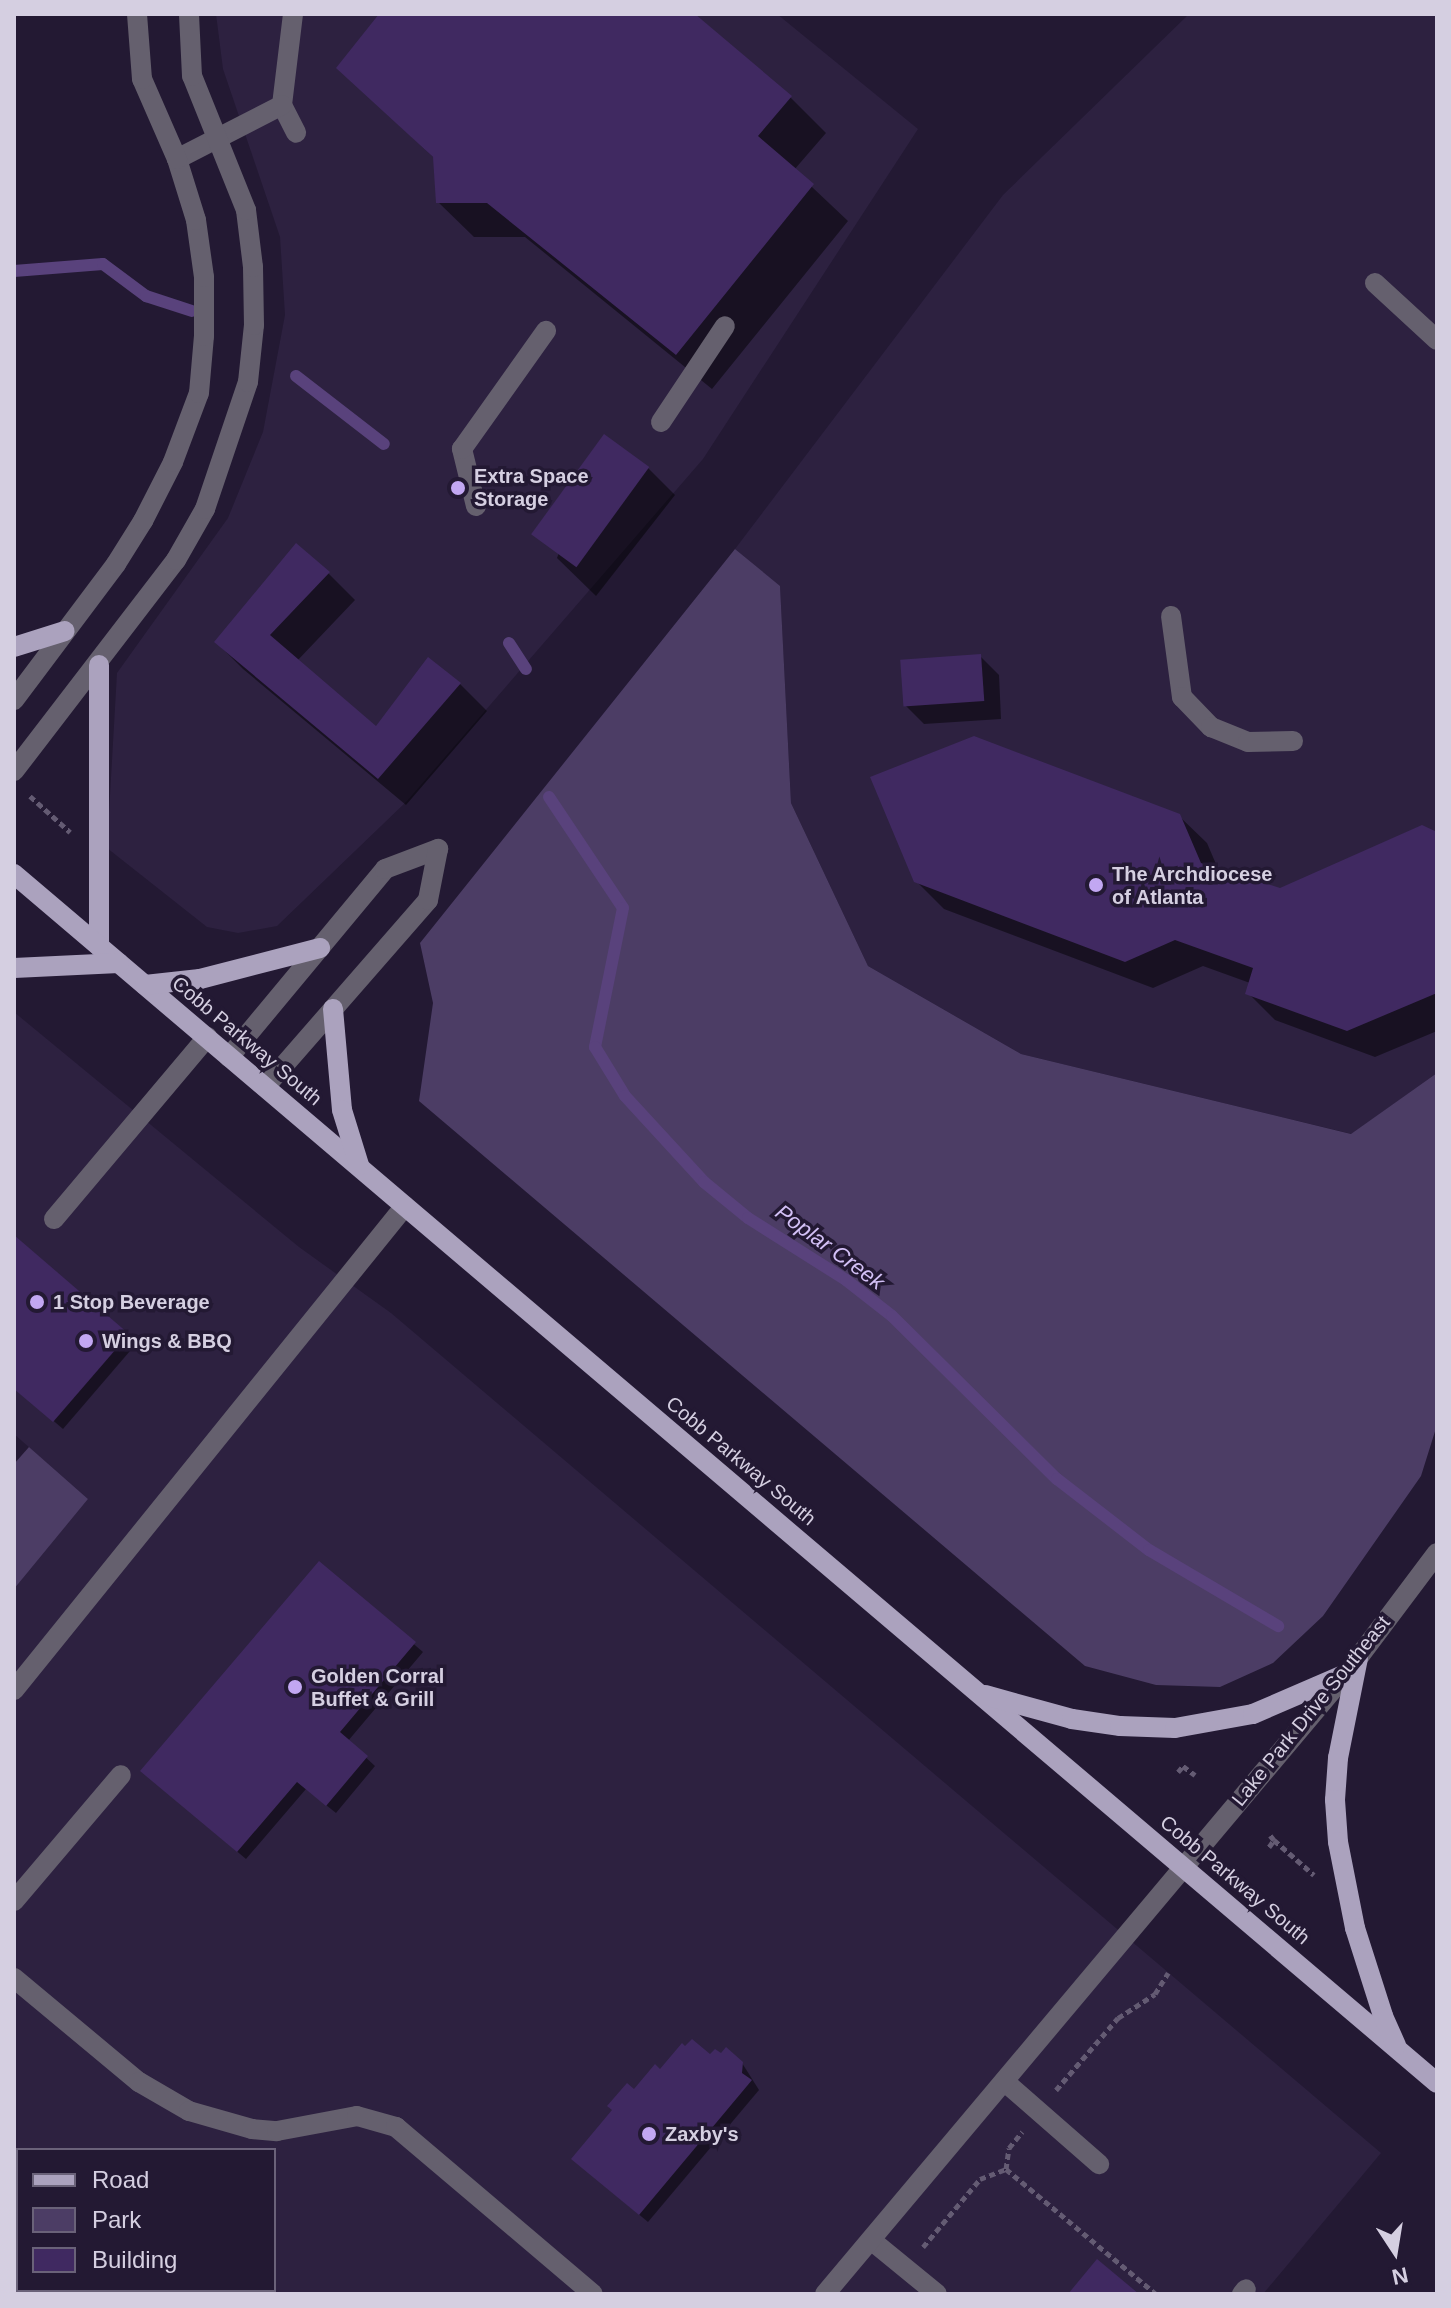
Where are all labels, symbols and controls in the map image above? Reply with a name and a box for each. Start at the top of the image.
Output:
place label: Extra Space Storage [474,464,589,511]
marker: Extra Space Storage [449,479,467,497]
place label: The Archdiocese of Atlanta [1112,862,1273,909]
marker: The Archdiocese of Atlanta [1087,876,1105,894]
street label: Cobb Parkway South [167,971,327,1111]
water label: Poplar Creek [770,1199,890,1295]
place label: 1 Stop Beverage [53,1290,210,1314]
marker: 1 Stop Beverage [28,1293,46,1311]
place label: Wings & BBQ [102,1329,232,1353]
marker: Wings & BBQ [77,1332,95,1350]
street label: Cobb Parkway South [661,1391,821,1531]
street label: Lake Park Drive Southeast [1227,1611,1395,1811]
place label: Golden Corral Buffet & Grill [311,1664,444,1711]
marker: Golden Corral Buffet & Grill [286,1678,304,1696]
street label: Cobb Parkway South [1155,1810,1315,1950]
place label: Zaxby's [665,2122,739,2146]
marker: Zaxby's [640,2125,658,2143]
legend [16,2148,276,2292]
text: Road [92,2166,149,2193]
text: Park [92,2206,141,2233]
north arrow [1355,2212,1435,2292]
text: Building [92,2246,177,2273]
text: N [1390,2262,1410,2290]

